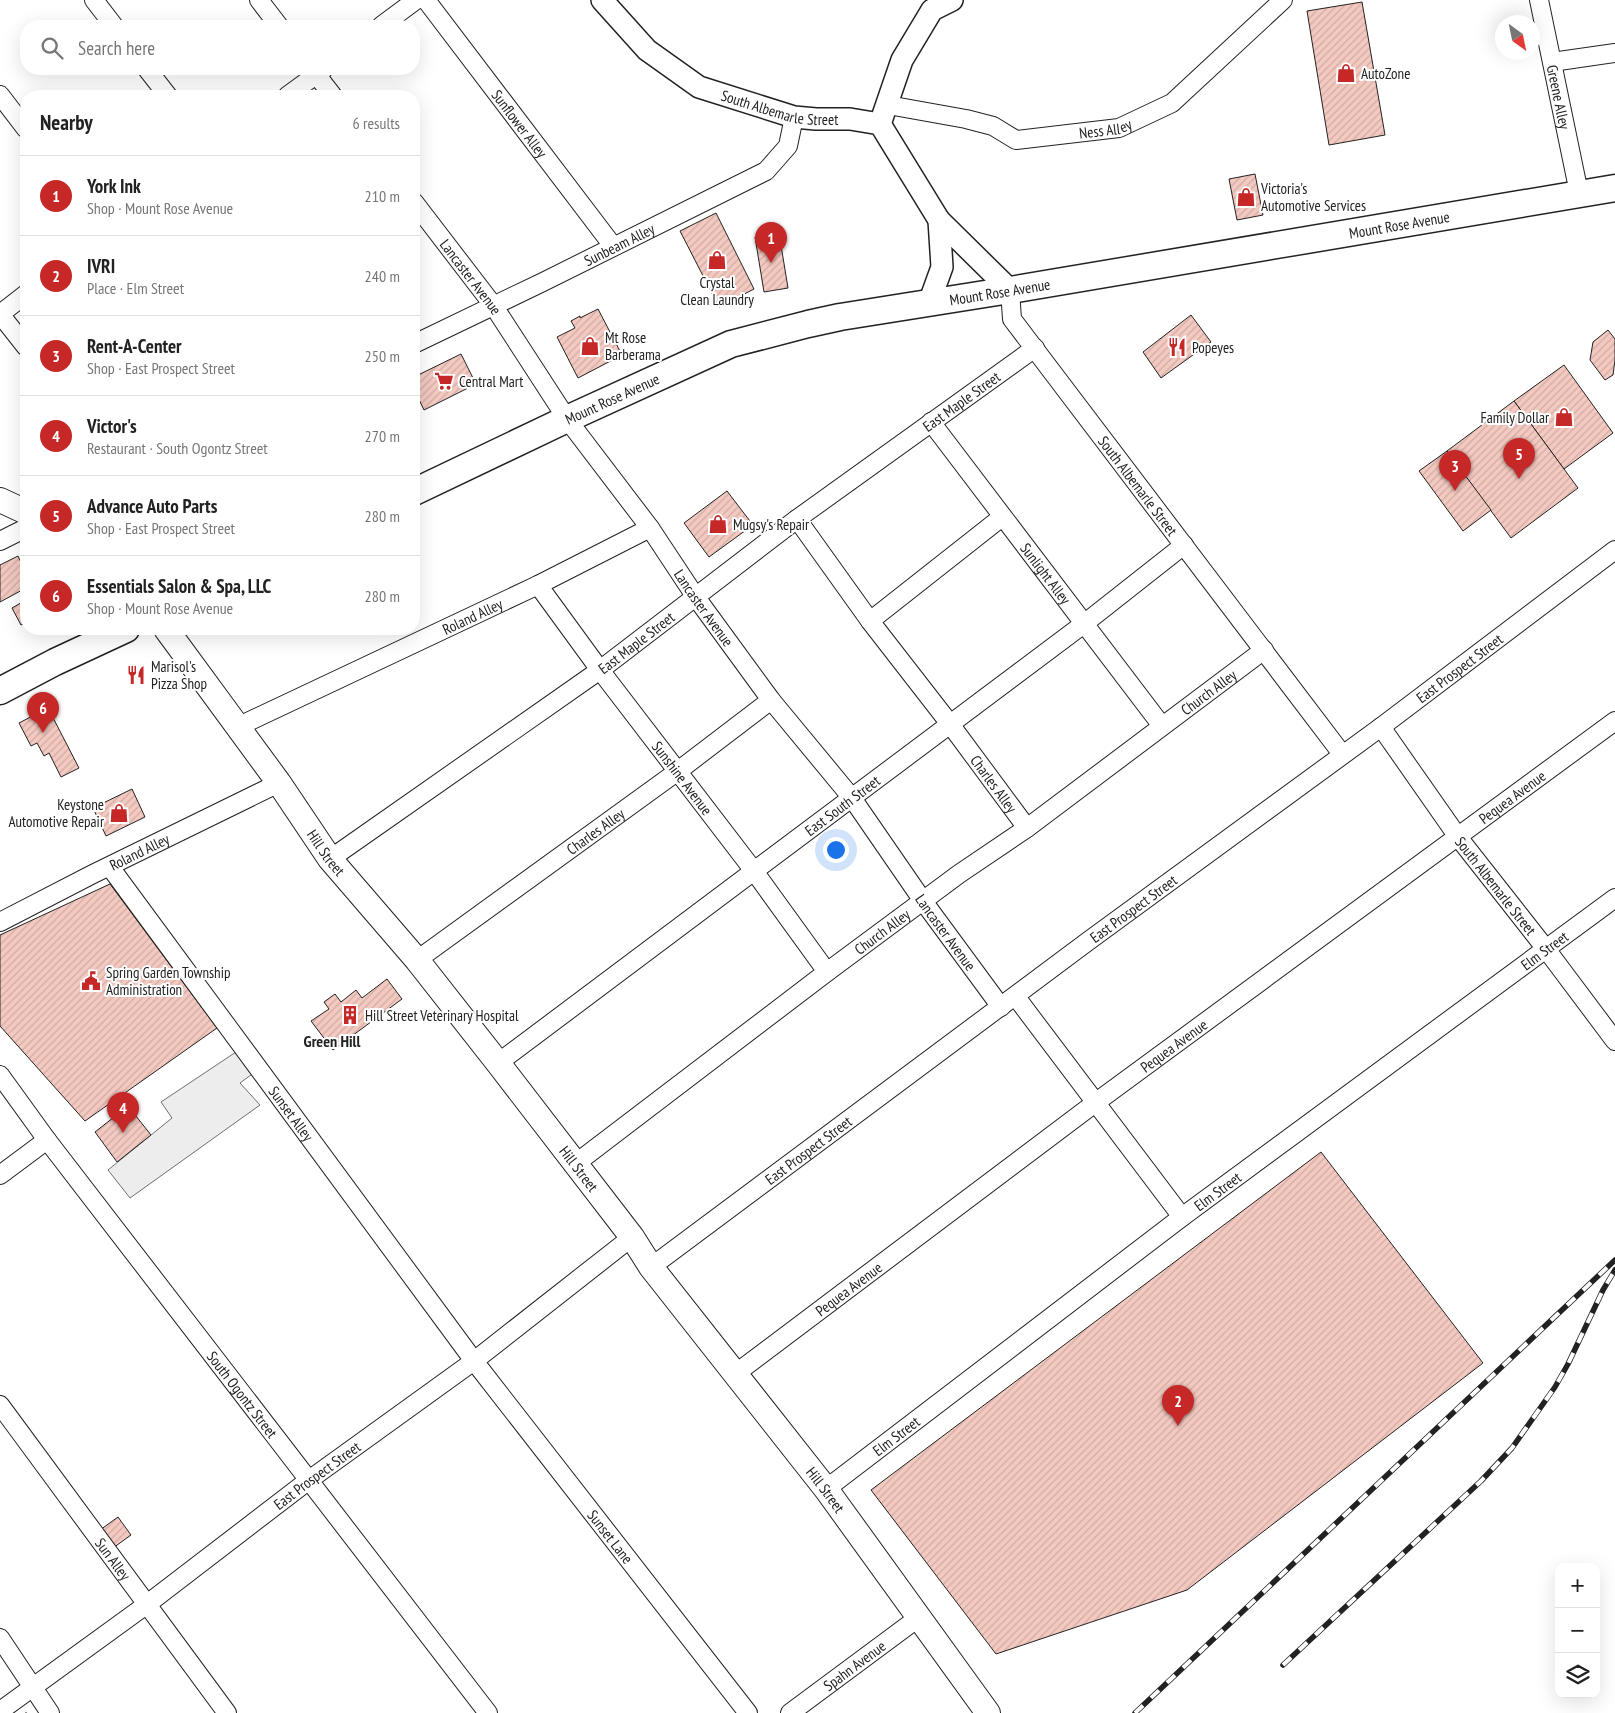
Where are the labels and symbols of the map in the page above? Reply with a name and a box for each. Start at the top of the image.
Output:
north arrow [1495,15,1540,60]
shop icon: AutoZone [1335,62,1357,84]
street label: Greene Alley [1543,63,1575,131]
place label: AutoZone [1361,64,1410,83]
street label: South Albemarle Street [719,85,838,129]
street label: Sunflower Alley [488,86,552,161]
street label: Ness Alley [1078,114,1135,142]
place label: Victoria's Automotive Services [1260,179,1366,215]
shop icon: Victoria's Automotive Services [1235,186,1257,208]
street label: Mount Rose Avenue [1348,207,1451,242]
street label: Sunbeam Alley [580,218,658,270]
pin: 1 [755,222,787,263]
street label: Lancaster Avenue [436,235,506,318]
shop icon: Crystal Clean Laundry [706,249,728,271]
place label: Crystal Clean Laundry [680,273,754,309]
street label: Mount Rose Avenue [948,274,1052,309]
place label: Mt Rose Barberama [605,328,661,364]
shop icon: Mt Rose Barberama [579,335,601,357]
restaurant icon: Popeyes [1166,336,1188,358]
place label: Popeyes [1192,338,1234,357]
street label: East Maple Street [919,367,1004,435]
street label: Mount Rose Avenue [562,369,662,428]
supermarket icon: Central Mart [433,370,455,392]
place label: Central Mart [459,372,523,391]
shop icon: Family Dollar [1553,406,1575,428]
place label: Family Dollar [1480,408,1550,427]
street label: South Albemarle Street [1094,432,1182,539]
pin: 5 [1503,438,1535,479]
pin: 3 [1439,450,1471,491]
shop icon: Mugsy's Repair [707,513,729,535]
place label: Mugsy's Repair [733,515,810,534]
street label: Sunlight Alley [1017,539,1076,608]
street label: Lancaster Avenue [670,565,738,650]
street label: Roland Alley [439,594,506,638]
street label: East Maple Street [594,607,678,678]
street label: East Prospect Street [1412,629,1506,707]
place label: Marisol's Pizza Shop [151,657,207,693]
restaurant icon: Marisol's Pizza Shop [125,664,147,686]
street label: Church Alley [1177,665,1240,719]
pin: 6 [27,692,59,733]
street label: Sunshine Avenue [648,737,717,819]
street label: Charles Alley [967,751,1022,816]
street label: Pequea Avenue [1475,766,1549,828]
street label: East South Street [801,771,884,839]
place label: Keystone Automotive Repair [8,795,105,831]
shop icon: Keystone Automotive Repair [108,802,130,824]
street label: Charles Alley [563,803,628,858]
street label: Hill Street [303,826,349,879]
street label: Roland Alley [106,829,172,874]
street label: South Albemarle Street [1452,832,1541,939]
your location [823,837,849,863]
street label: East Prospect Street [1086,870,1180,946]
street label: Lancaster Avenue [912,890,980,974]
street label: Church Alley [850,904,914,958]
street label: Elm Street [1517,926,1572,974]
place label: Spring Garden Township Administration [106,963,231,999]
public building icon: Spring Garden Township Administration [80,970,102,992]
building icon: Hill Street Veterinary Hospital [339,1004,361,1026]
place label: Hill Street Veterinary Hospital [365,1006,519,1025]
street label: Pequea Avenue [1136,1014,1211,1076]
district label: Green Hill [304,1031,360,1051]
street label: Sunset Alley [265,1082,318,1145]
pin: 4 [107,1092,139,1133]
street label: East Prospect Street [761,1111,855,1188]
street label: Hill Street [556,1142,603,1195]
street label: Elm Street [1190,1167,1245,1215]
street label: Pequea Avenue [811,1257,885,1320]
street label: South Ogontz Street [203,1347,282,1441]
pin: 2 [1162,1385,1194,1426]
street label: Elm Street [869,1412,923,1460]
street label: East Prospect Street [270,1437,364,1513]
street label: Hill Street [802,1463,849,1516]
street label: Sunset Lane [584,1506,637,1567]
street label: Sun Alley [91,1534,135,1584]
street label: Spahn Avenue [819,1636,889,1695]

